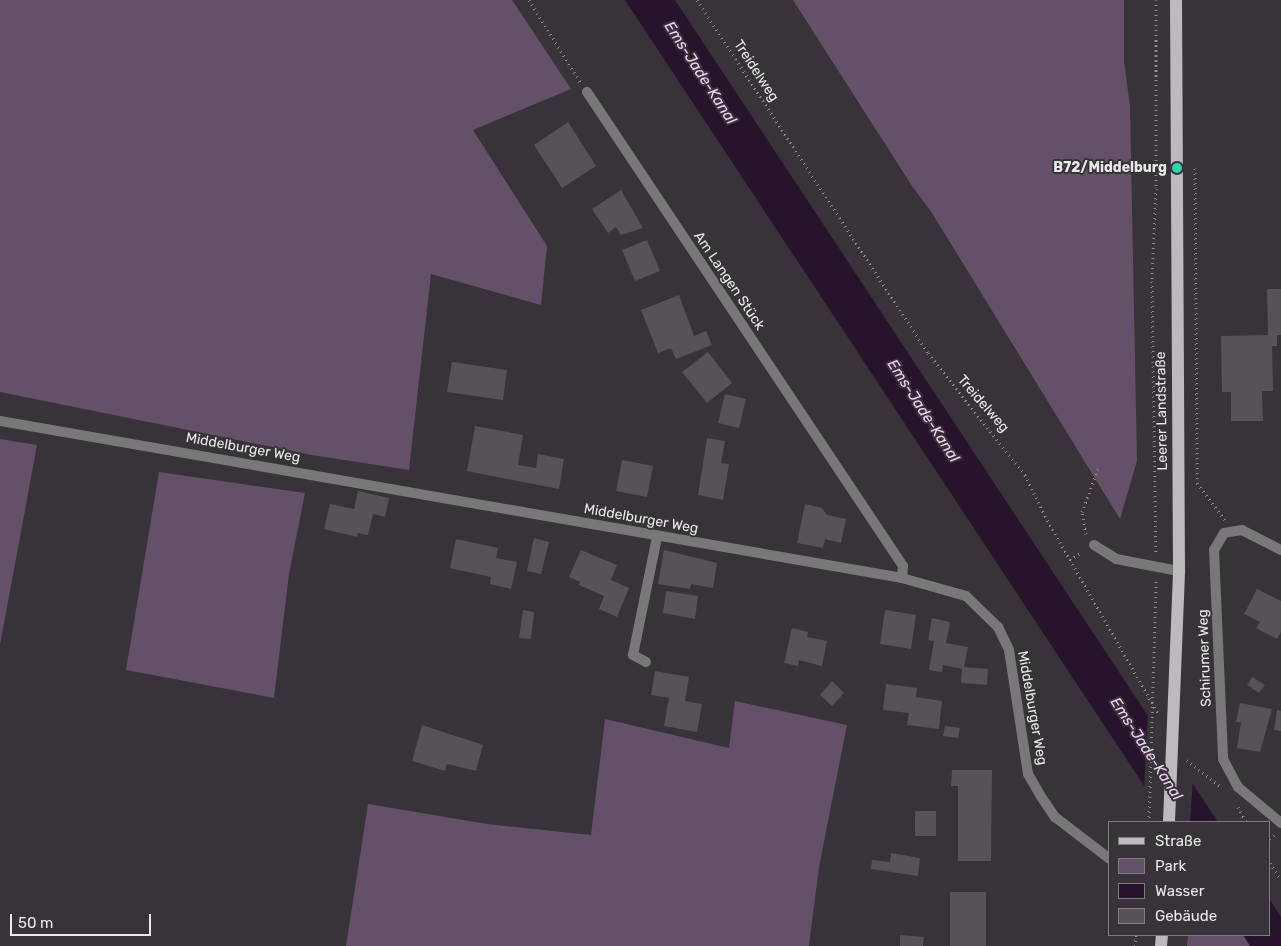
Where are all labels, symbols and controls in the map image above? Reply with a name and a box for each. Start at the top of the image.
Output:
water label: Ems-Jade-Kanal [660,18,740,128]
street label: Treidelweg [730,37,782,105]
place label: B72/Middelburg [1053,160,1167,176]
marker: B72/Middelburg [1171,162,1183,174]
street label: Am Langen Stück [690,229,768,333]
street label: Leerer Landstraße [1153,351,1171,471]
water label: Ems-Jade-Kanal [883,356,963,466]
street label: Treidelweg [954,372,1012,436]
street label: Middelburger Weg [184,430,302,466]
street label: Middelburger Weg [582,501,700,537]
street label: Schirumer Weg [1195,609,1215,707]
street label: Middelburger Weg [1014,649,1050,767]
water label: Ems-Jade-Kanal [1106,694,1186,804]
legend [1108,821,1271,936]
text: Straße [1155,832,1201,850]
text: Park [1155,857,1186,875]
text: Wasser [1155,882,1204,900]
scale bar [12,904,154,936]
text: Gebäude [1155,907,1217,925]
text: 50 m [18,914,53,932]

